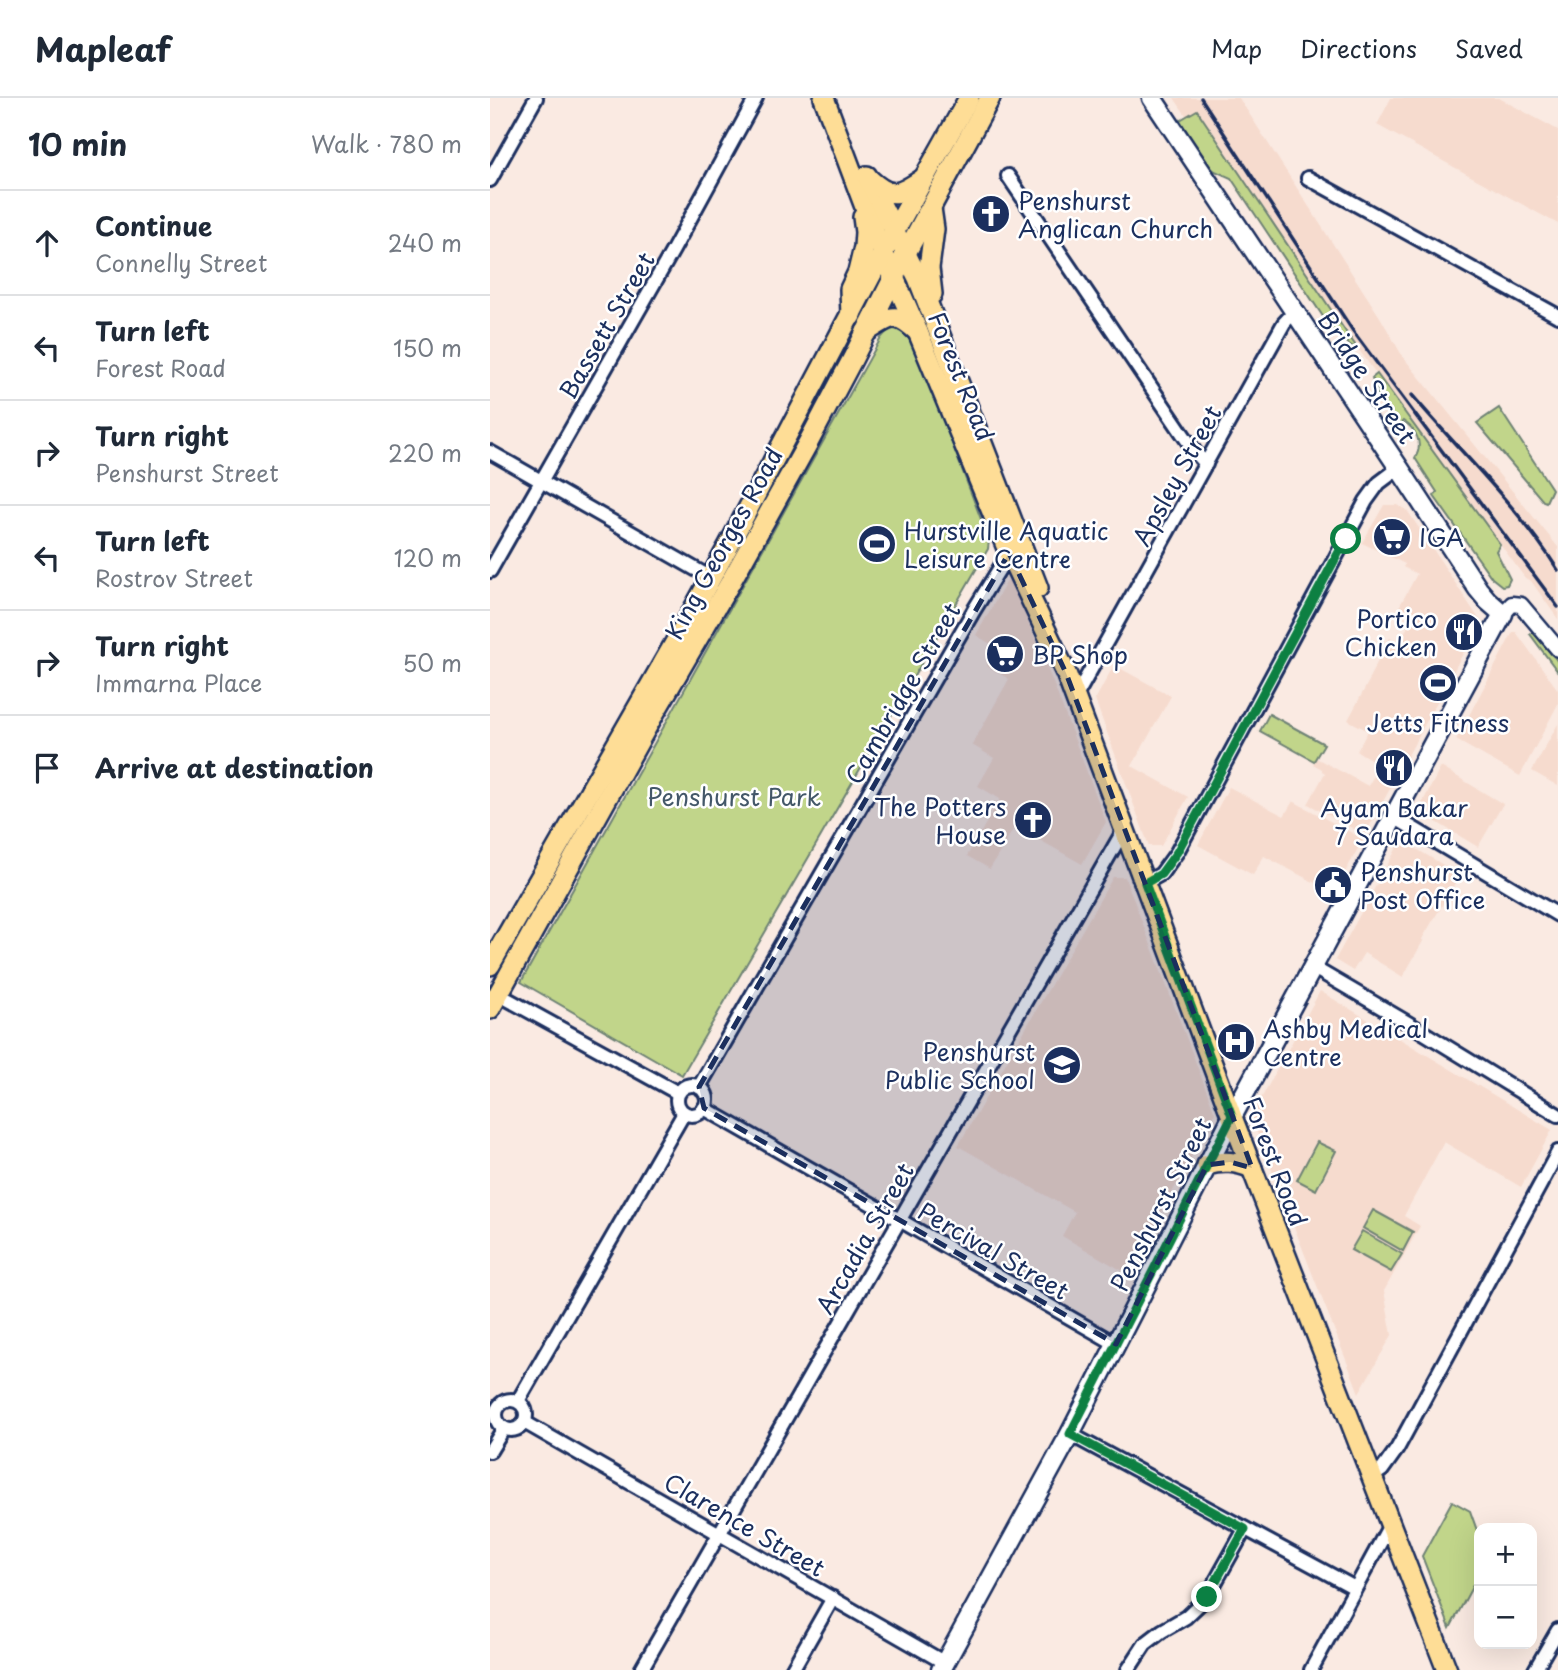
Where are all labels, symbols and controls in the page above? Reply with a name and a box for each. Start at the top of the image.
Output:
text: Mapleaf [35,23,171,73]
text: Map [1211,30,1262,66]
text: Directions [1300,30,1417,66]
text: Saved [1455,30,1523,66]
text: 10 min [28,121,127,166]
text: Walk · 780 m [311,126,462,161]
place label: Penshurst Anglican Church [1018,182,1213,246]
church icon: Penshurst Anglican Church [970,193,1012,235]
text: Continue [95,206,212,245]
icon: ahead [28,224,66,262]
text: 240 m [388,225,462,260]
text: Connelly Street [95,245,267,280]
street label: Bassett Street [549,245,663,405]
street label: Bridge Street [1310,303,1426,451]
street label: Forest Road [920,306,1004,446]
text: Turn left [95,311,210,350]
icon: left [28,329,66,367]
text: 150 m [393,330,462,365]
text: Forest Road [95,350,226,385]
street label: Apsley Street [1122,398,1230,552]
text: Turn right [95,416,229,455]
icon: right [28,434,66,472]
text: 220 m [388,435,462,470]
street label: King Georges Road [655,440,791,646]
text: Penshurst Street [95,455,279,490]
place label: Hurstville Aquatic Leisure Centre [904,512,1108,576]
supermarket icon: IGA [1371,516,1413,558]
place label: IGA [1419,519,1464,555]
text: Turn left [95,521,210,560]
sports icon: Hurstville Aquatic Leisure Centre [856,523,898,565]
route start [1330,523,1361,554]
icon: left [28,539,66,577]
text: 120 m [394,540,462,575]
text: Rostrov Street [95,560,253,595]
street label: Cambridge Street [835,595,969,790]
place label: Portico Chicken [1345,600,1437,664]
restaurant icon: Portico Chicken [1443,611,1485,653]
text: Turn right [95,626,229,665]
supermarket icon: BP Shop [984,633,1026,675]
place label: BP Shop [1032,636,1128,672]
icon: right [28,644,66,682]
text: 50 m [402,645,462,680]
sports icon: Jetts Fitness [1417,662,1459,704]
text: Immarna Place [95,665,262,700]
place label: Jetts Fitness [1367,704,1509,740]
restaurant icon: Ayam Bakar 7 Saudara [1373,747,1415,789]
text: Arrive at destination [95,748,374,787]
icon: arrive [28,749,66,787]
park label: Penshurst Park [647,778,821,814]
place label: The Potters House [874,788,1006,852]
place label: Ayam Bakar 7 Saudara [1320,789,1468,853]
church icon: The Potters House [1012,799,1054,841]
place label: Penshurst Post Office [1360,853,1485,917]
public building icon: Penshurst Post Office [1312,864,1354,906]
place label: Ashby Medical Centre [1263,1010,1428,1074]
hospital icon: Ashby Medical Centre [1215,1021,1257,1063]
place label: Penshurst Public School [885,1033,1035,1097]
school or university icon: Penshurst Public School [1041,1044,1083,1086]
street label: Forest Road [1235,1091,1317,1231]
street label: Penshurst Street [1100,1110,1220,1298]
street label: Arcadia Street [806,1155,922,1320]
street label: Percival Street [912,1192,1076,1308]
street label: Clarence Street [658,1463,833,1585]
map controls [1474,1523,1537,1649]
button: + [1474,1523,1537,1586]
route end [1191,1581,1222,1612]
button: − [1474,1586,1537,1649]

